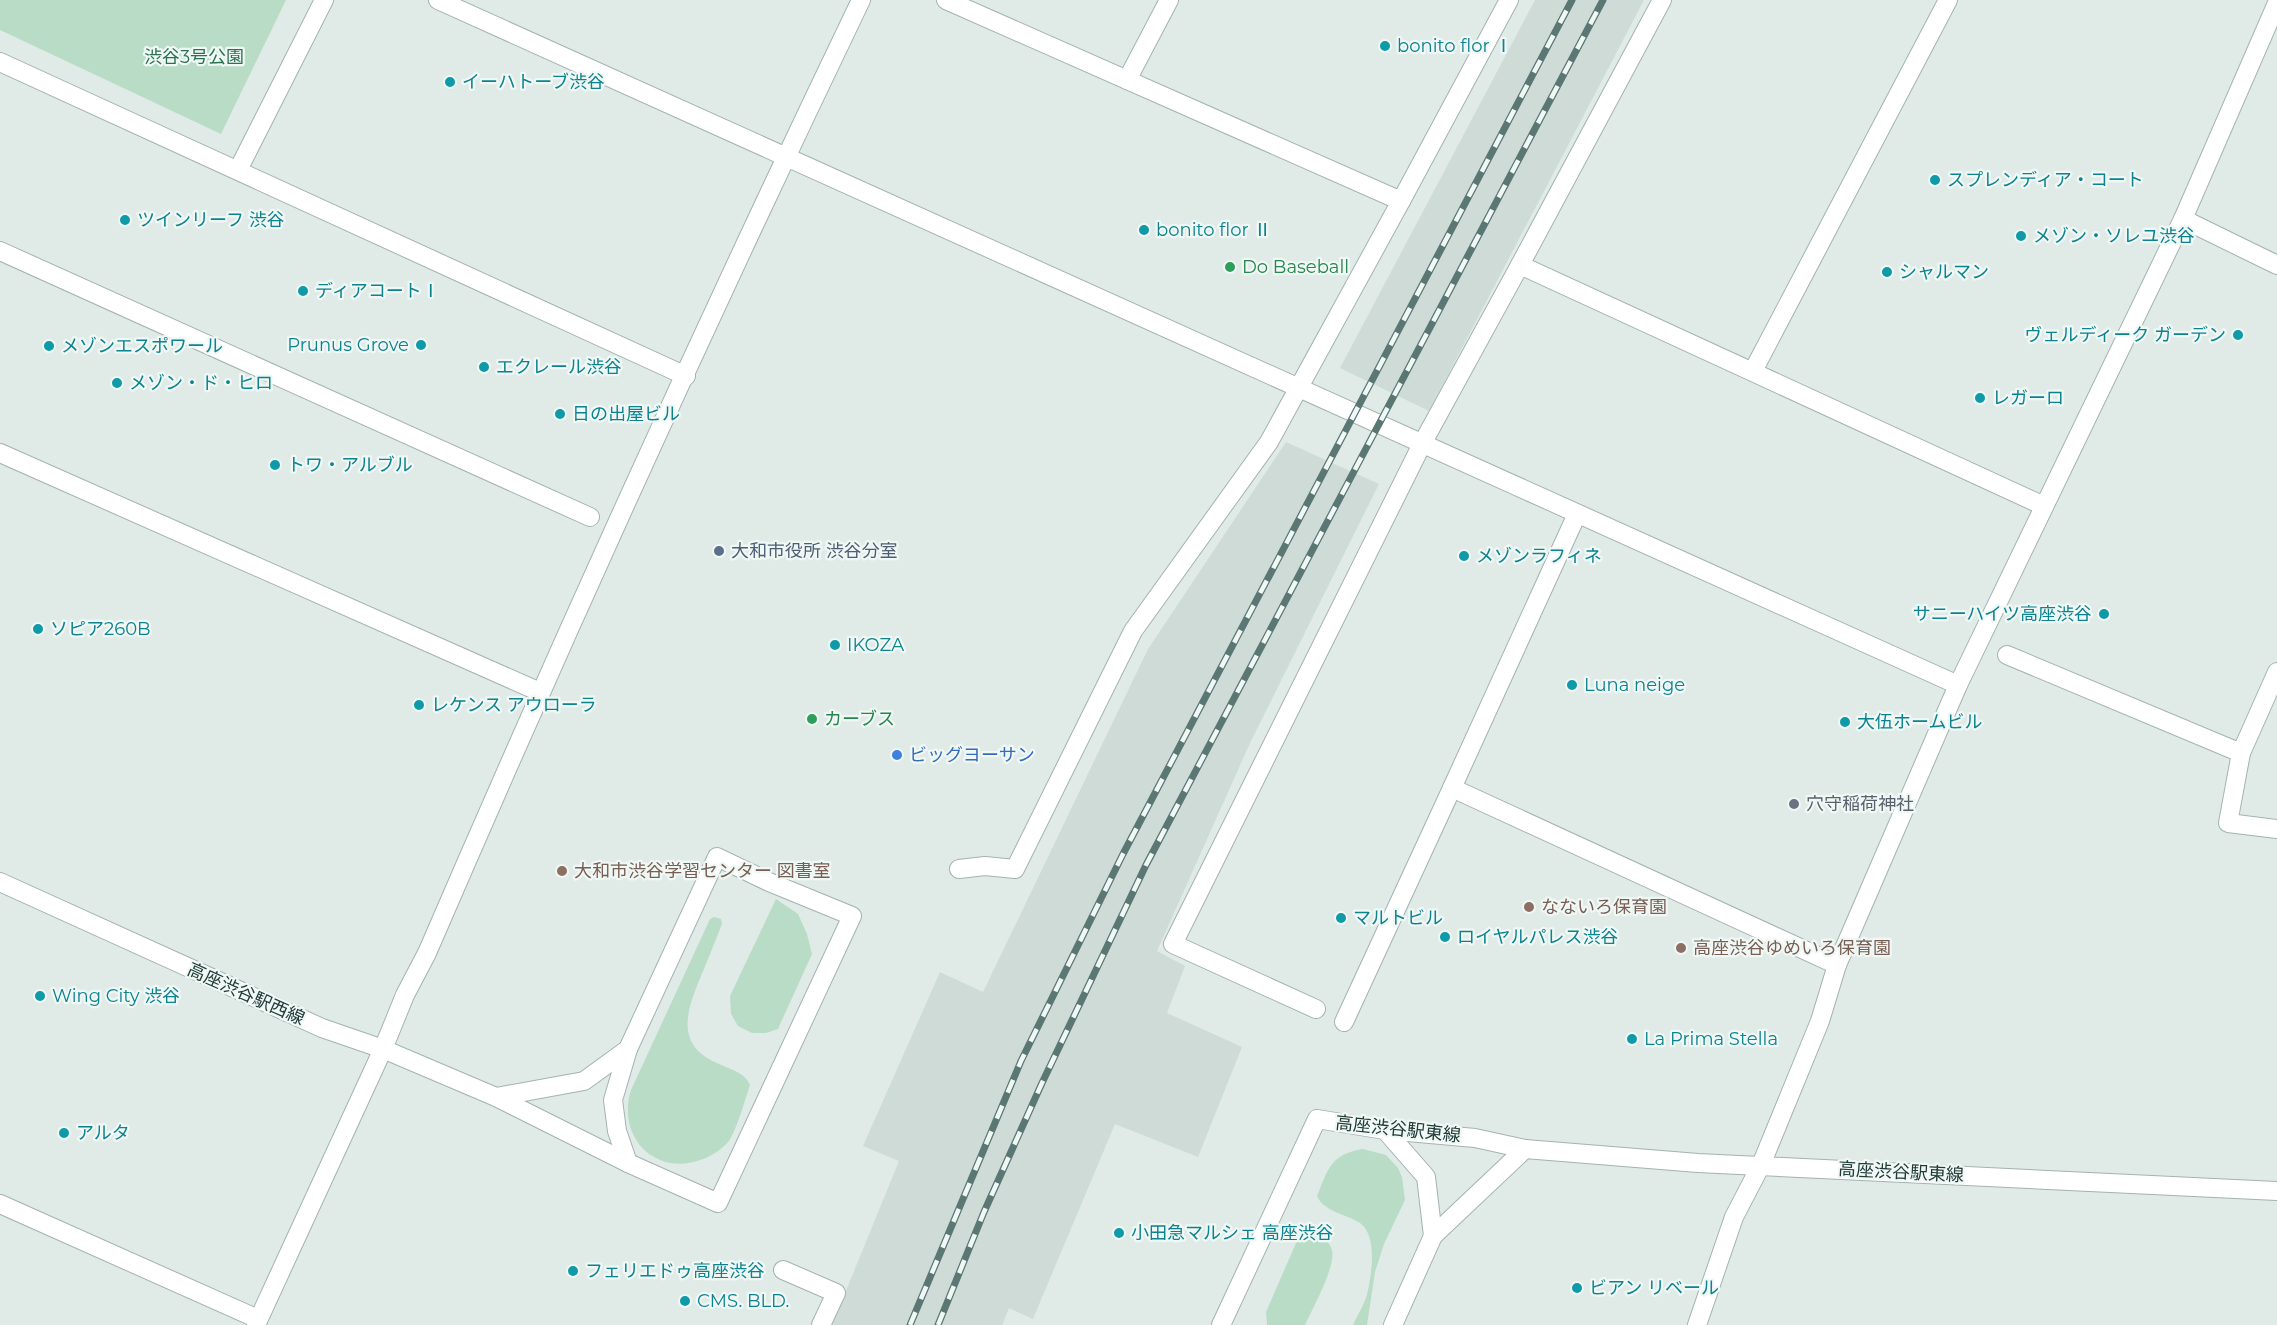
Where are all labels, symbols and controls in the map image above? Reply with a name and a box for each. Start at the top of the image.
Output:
place label: bonito flor Ⅰ [1397,35,1513,57]
marker: bonito flor Ⅰ [1378,39,1392,53]
park label: 渋谷3号公園 [144,46,244,68]
place label: イーハトーブ渋谷 [462,71,605,93]
marker: イーハトーブ渋谷 [443,75,457,89]
place label: スプレンディア・コート [1947,169,2144,191]
marker: スプレンディア・コート [1928,173,1942,187]
place label: ツインリーフ 渋谷 [137,209,285,231]
marker: ツインリーフ 渋谷 [118,213,132,227]
place label: bonito flor Ⅱ [1156,219,1272,241]
marker: bonito flor Ⅱ [1137,223,1151,237]
place label: メゾン・ソレユ渋谷 [2033,225,2195,247]
marker: メゾン・ソレユ渋谷 [2014,229,2028,243]
place label: Do Baseball [1242,256,1349,278]
marker: Do Baseball [1223,260,1237,274]
place label: シャルマン [1899,261,1989,283]
marker: シャルマン [1880,265,1894,279]
place label: ディアコートⅠ [315,280,440,302]
marker: ディアコートⅠ [296,284,310,298]
place label: ヴェルディーク ガーデン [2025,324,2226,346]
marker: ヴェルディーク ガーデン [2231,328,2245,342]
place label: Prunus Grove [287,334,409,356]
place label: メゾンエスポワール [61,335,223,357]
marker: Prunus Grove [414,338,428,352]
marker: メゾンエスポワール [42,339,56,353]
place label: エクレール渋谷 [496,356,622,378]
marker: エクレール渋谷 [477,360,491,374]
place label: メゾン・ド・ヒロ [129,372,273,394]
marker: メゾン・ド・ヒロ [110,376,124,390]
place label: レガーロ [1992,387,2064,409]
marker: レガーロ [1973,391,1987,405]
place label: 日の出屋ビル [572,403,680,425]
marker: 日の出屋ビル [553,407,567,421]
place label: トワ・アルブル [287,454,413,476]
marker: トワ・アルブル [268,458,282,472]
place label: 大和市役所 渋谷分室 [731,540,898,562]
marker: 大和市役所 渋谷分室 [712,544,726,558]
place label: メゾンラフィネ [1476,545,1602,567]
marker: メゾンラフィネ [1457,549,1471,563]
place label: サニーハイツ高座渋谷 [1913,603,2092,625]
marker: サニーハイツ高座渋谷 [2097,607,2111,621]
place label: ソピア260B [50,618,151,640]
marker: ソピア260B [31,622,45,636]
place label: IKOZA [847,634,904,656]
marker: IKOZA [828,638,842,652]
place label: Luna neige [1584,674,1685,696]
marker: Luna neige [1565,678,1579,692]
place label: レケンス アウローラ [431,694,597,716]
marker: レケンス アウローラ [412,698,426,712]
place label: カーブス [824,708,895,730]
place label: 大伍ホームビル [1857,711,1982,733]
marker: カーブス [805,712,819,726]
marker: 大伍ホームビル [1838,715,1852,729]
place label: ビッグヨーサン [909,744,1035,766]
marker: ビッグヨーサン [890,748,904,762]
place label: 穴守稲荷神社 [1806,793,1914,815]
marker: 穴守稲荷神社 [1787,797,1801,811]
place label: 大和市渋谷学習センター 図書室 [574,860,831,882]
marker: 大和市渋谷学習センター 図書室 [555,864,569,878]
place label: なないろ保育園 [1541,896,1667,918]
marker: なないろ保育園 [1522,900,1536,914]
place label: マルトビル [1353,907,1443,929]
marker: マルトビル [1334,911,1348,925]
place label: ロイヤルパレス渋谷 [1457,926,1618,948]
marker: ロイヤルパレス渋谷 [1438,930,1452,944]
place label: 高座渋谷ゆめいろ保育園 [1693,937,1891,959]
marker: 高座渋谷ゆめいろ保育園 [1674,941,1688,955]
street label: 高座渋谷駅西線 [184,958,308,1030]
place label: Wing City 渋谷 [52,985,180,1007]
marker: Wing City 渋谷 [33,989,47,1003]
place label: La Prima Stella [1644,1028,1778,1050]
marker: La Prima Stella [1625,1032,1639,1046]
street label: 高座渋谷駅東線 [1334,1111,1462,1147]
place label: アルタ [76,1122,130,1144]
marker: アルタ [57,1126,71,1140]
street label: 高座渋谷駅東線 [1838,1158,1964,1186]
place label: 小田急マルシェ 高座渋谷 [1131,1222,1334,1244]
marker: 小田急マルシェ 高座渋谷 [1112,1226,1126,1240]
place label: フェリエドゥ高座渋谷 [585,1260,765,1282]
marker: フェリエドゥ高座渋谷 [566,1264,580,1278]
place label: ビアン リベール [1589,1277,1719,1299]
marker: ビアン リベール [1570,1281,1584,1295]
place label: CMS. BLD. [697,1290,789,1312]
marker: CMS. BLD. [678,1294,692,1308]

